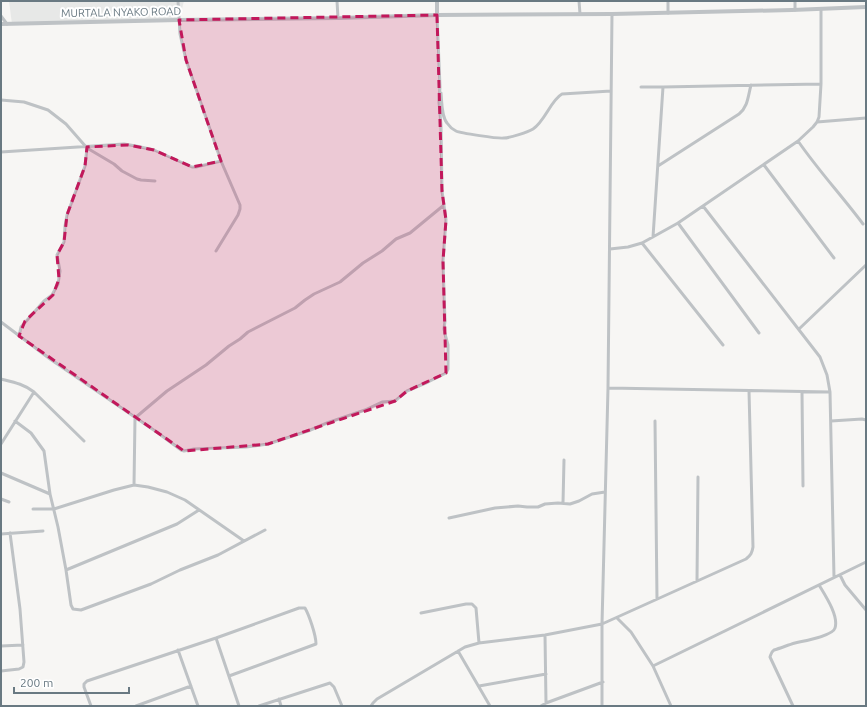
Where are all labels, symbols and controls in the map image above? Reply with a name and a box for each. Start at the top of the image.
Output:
street label: MURTALA NYAKO ROAD [61,5,182,19]
scale bar [14,669,129,695]
text: 200 m [20,676,53,689]

